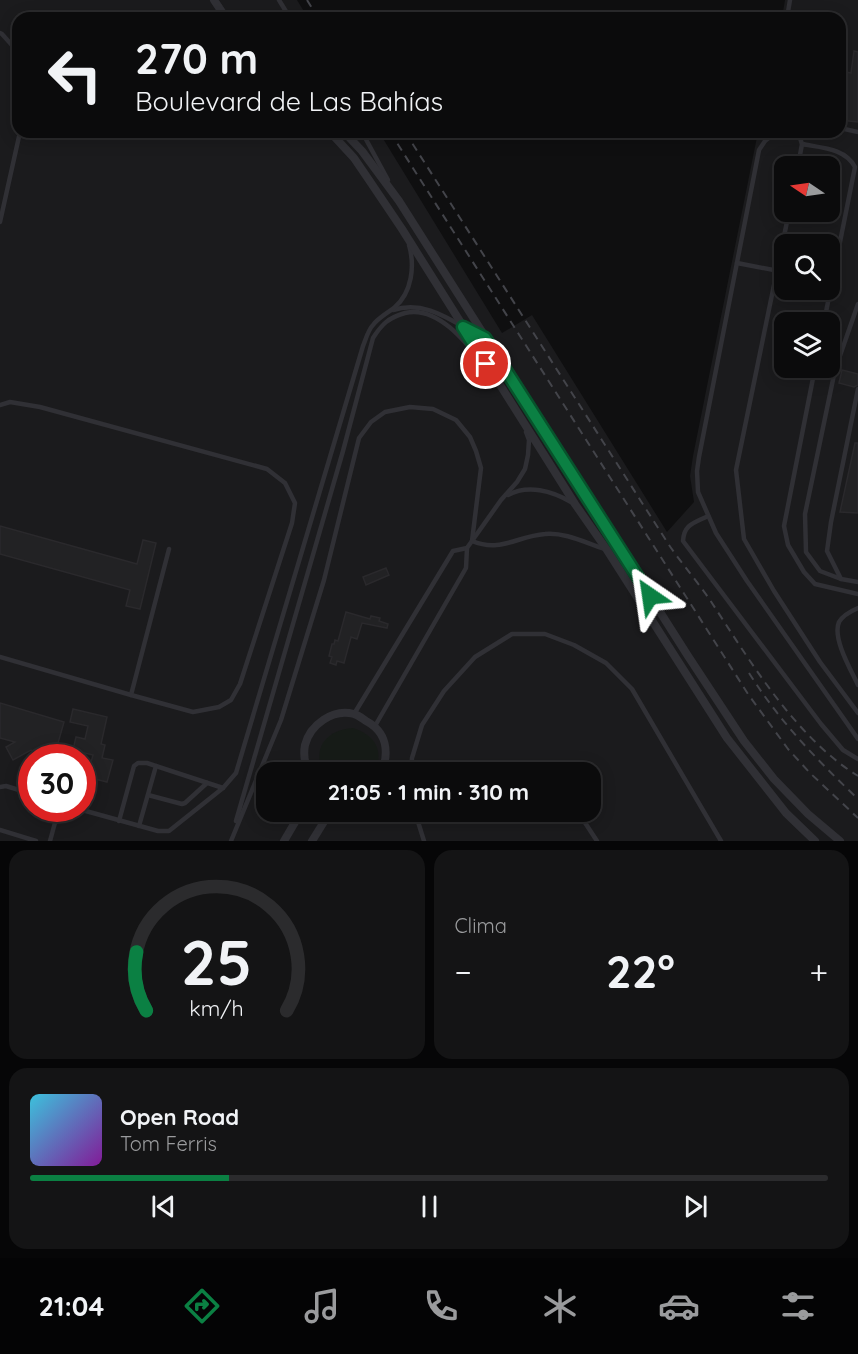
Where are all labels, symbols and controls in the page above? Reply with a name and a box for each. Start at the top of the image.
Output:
text: 270 m [135,32,258,85]
icon: left [36,36,114,114]
text: Boulevard de Las Bahías [135,84,443,118]
north arrow [774,156,840,222]
map controls [774,156,840,378]
button: search [774,234,840,300]
button: layers [774,312,840,378]
pin [460,338,511,389]
icon: arrive [469,347,502,380]
position arrow [618,564,682,628]
speed limit sign: 30 [18,744,96,822]
text: 21:05 · 1 min · 310 m [328,778,529,806]
text: Clima [455,913,507,938]
text: 25 [181,923,252,1001]
text: 22° [606,943,675,999]
text: − [455,951,472,992]
text: + [809,951,828,992]
text: km/h [190,996,244,1022]
text: Open Road [120,1103,239,1131]
text: Tom Ferris [120,1131,217,1156]
icon: previous [147,1190,180,1223]
icon: pause [413,1190,446,1223]
icon: next [679,1190,712,1223]
icon: directions [181,1285,223,1327]
icon: music [301,1285,343,1327]
icon: phone [420,1285,462,1327]
icon: climate [539,1285,581,1327]
icon: car [658,1285,700,1327]
icon: filters [777,1285,819,1327]
text: 21:04 [39,1289,104,1323]

